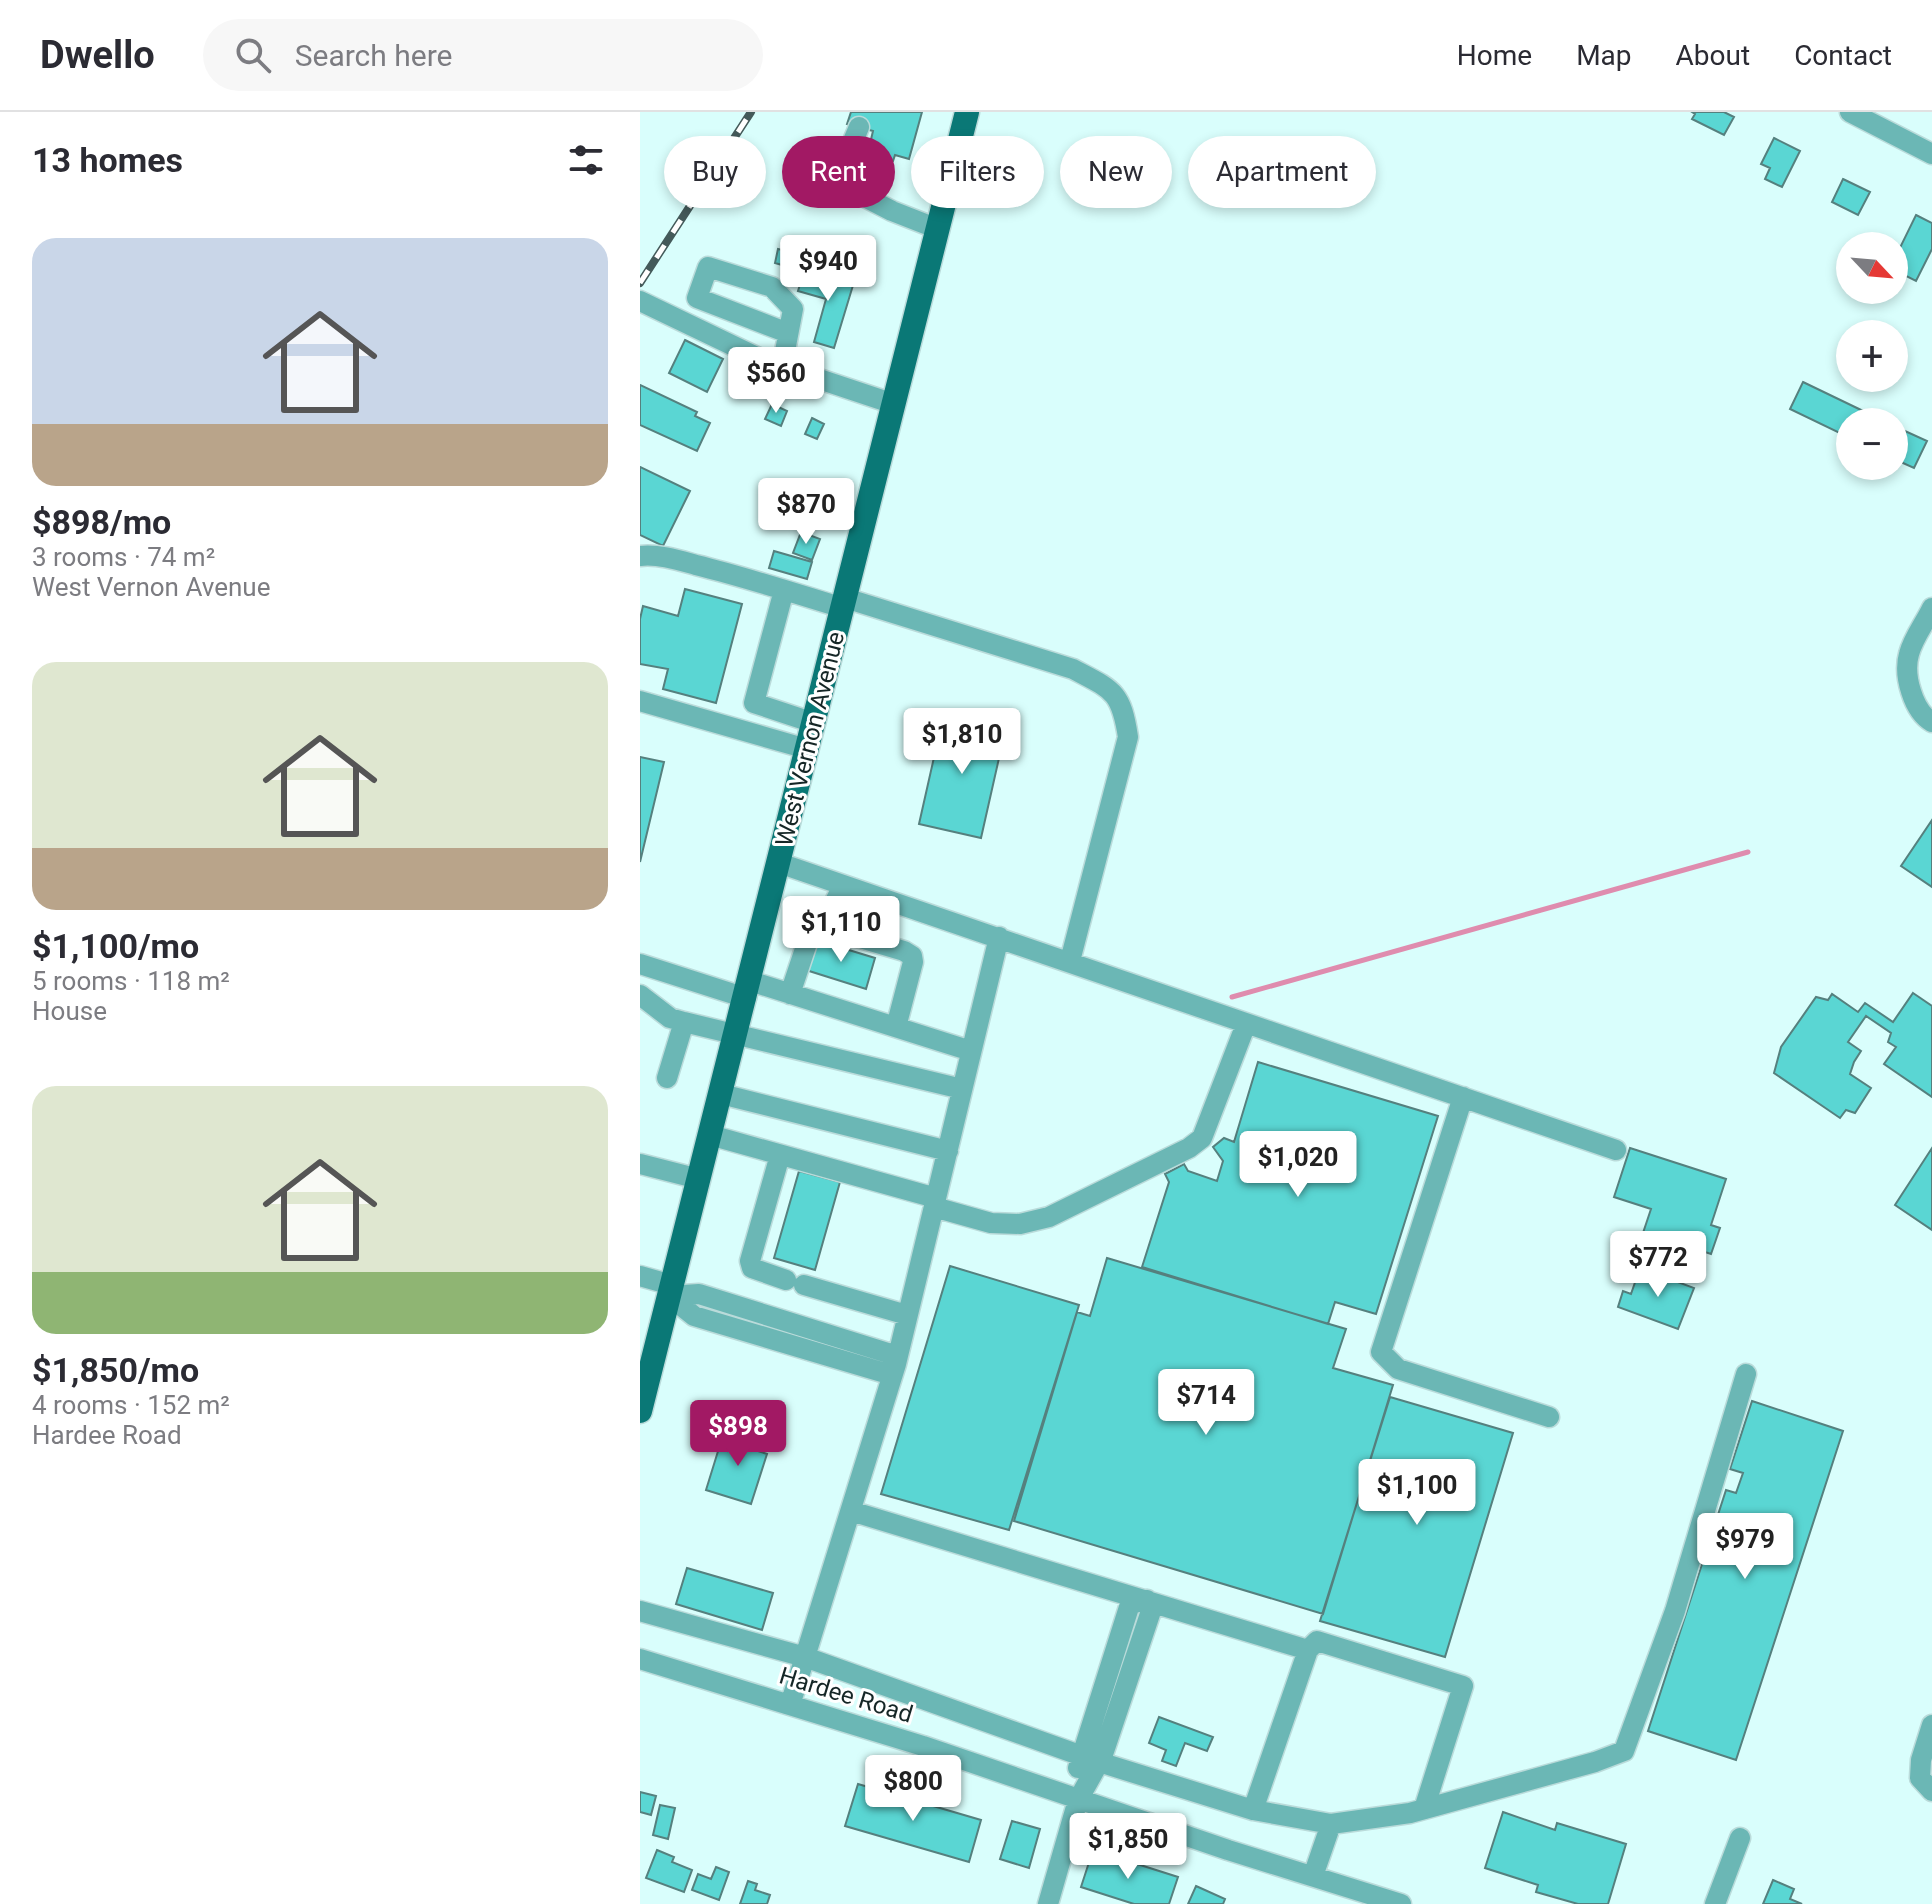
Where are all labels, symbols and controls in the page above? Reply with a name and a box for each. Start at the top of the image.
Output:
search box [203,19,763,91]
text: Dwello [40,33,155,77]
icon: search [231,33,275,77]
text: Search here [295,38,453,73]
text: Home [1457,39,1532,72]
text: Map [1576,39,1632,72]
text: About [1676,39,1750,72]
text: Contact [1794,39,1892,72]
chip: Buy [664,136,766,208]
chip: Rent [782,136,895,208]
chip: Filters [911,136,1044,208]
chip: New [1060,136,1172,208]
chip: Apartment [1188,136,1376,208]
icon: filters [564,138,608,182]
text: 13 homes [32,140,183,180]
north arrow [1836,232,1908,304]
map controls [1836,232,1908,480]
pin: $940 [781,235,875,303]
text: $940 [798,246,858,276]
icon: home [248,290,392,434]
button: + [1836,320,1908,392]
pin: $560 [729,347,823,415]
text: $560 [746,358,806,388]
button: − [1836,408,1908,480]
pin: $870 [759,478,853,546]
text: $870 [776,489,836,519]
text: $898/mo [32,502,171,542]
text: 3 rooms · 74 m² [32,542,215,572]
text: West Vernon Avenue [32,572,270,602]
street label: West Vernon Avenue [770,629,850,849]
pin: $1,810 [897,708,1027,776]
icon: home [248,714,392,858]
text: $1,810 [922,719,1002,749]
pin: $1,110 [776,896,906,964]
text: $1,110 [801,907,881,937]
text: $1,100/mo [32,926,199,966]
text: 5 rooms · 118 m² [32,966,230,996]
text: House [32,996,107,1026]
pin: $1,020 [1233,1131,1363,1199]
icon: home [248,1138,392,1282]
text: $1,020 [1258,1142,1338,1172]
pin: $772 [1611,1231,1705,1299]
text: $772 [1628,1242,1688,1272]
text: $1,850/mo [32,1350,199,1390]
pin: $714 [1159,1369,1253,1437]
text: $714 [1176,1380,1236,1410]
text: 4 rooms · 152 m² [32,1390,230,1420]
pin: $898 [691,1400,785,1468]
text: $898 [708,1411,768,1441]
text: Hardee Road [32,1420,182,1450]
pin: $1,100 [1352,1459,1482,1527]
text: $1,100 [1377,1470,1457,1500]
pin: $979 [1698,1513,1792,1581]
text: $979 [1715,1524,1775,1554]
street label: Hardee Road [776,1661,916,1729]
pin: $800 [866,1755,960,1823]
text: $800 [883,1766,943,1796]
pin: $1,850 [1063,1813,1193,1881]
text: $1,850 [1088,1824,1168,1854]

